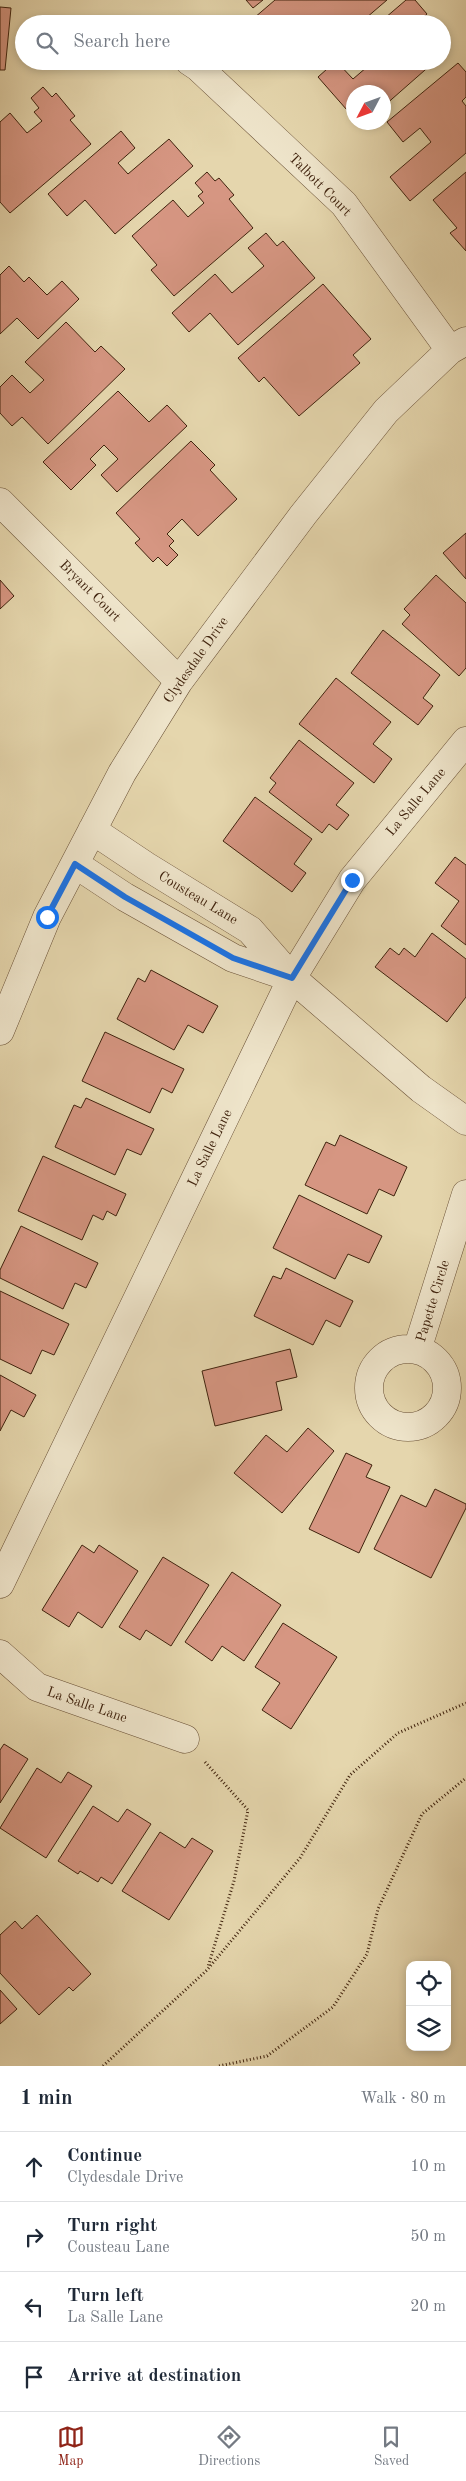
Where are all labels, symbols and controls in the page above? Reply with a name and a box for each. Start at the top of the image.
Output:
search box [15,15,451,70]
icon: search [33,29,61,57]
text: Search here [73,33,170,52]
north arrow [346,85,391,130]
street label: Talbott Court [286,151,354,219]
street label: Bryant Court [57,558,123,624]
street label: Clydesdale Drive [161,614,231,706]
street label: La Salle Lane [384,765,448,839]
street label: Cousteau Lane [156,869,240,927]
route end [341,869,364,892]
route start [36,906,59,929]
street label: La Salle Lane [185,1107,235,1189]
street label: Papette Circle [414,1258,452,1344]
street label: La Salle Lane [45,1685,129,1725]
map controls [406,1961,451,2051]
button: locate [406,1961,451,2006]
button: layers [406,2006,451,2051]
text: 1 min [20,2088,73,2109]
text: Walk · 80 m [360,2091,446,2107]
text: Continue [67,2147,142,2166]
icon: ahead [20,2153,48,2181]
text: 10 m [410,2159,446,2175]
text: Clydesdale Drive [67,2170,183,2186]
text: Turn right [67,2217,157,2236]
icon: right [20,2223,48,2251]
text: 50 m [410,2229,446,2245]
text: Cousteau Lane [67,2240,170,2256]
text: Turn left [67,2287,144,2306]
icon: left [20,2293,48,2321]
text: 20 m [410,2299,446,2315]
text: La Salle Lane [67,2310,163,2326]
icon: arrive [20,2363,48,2391]
text: Arrive at destination [67,2367,241,2386]
tab: Map [57,2423,85,2470]
tab: Directions [198,2423,260,2470]
tab: Saved [374,2423,409,2470]

